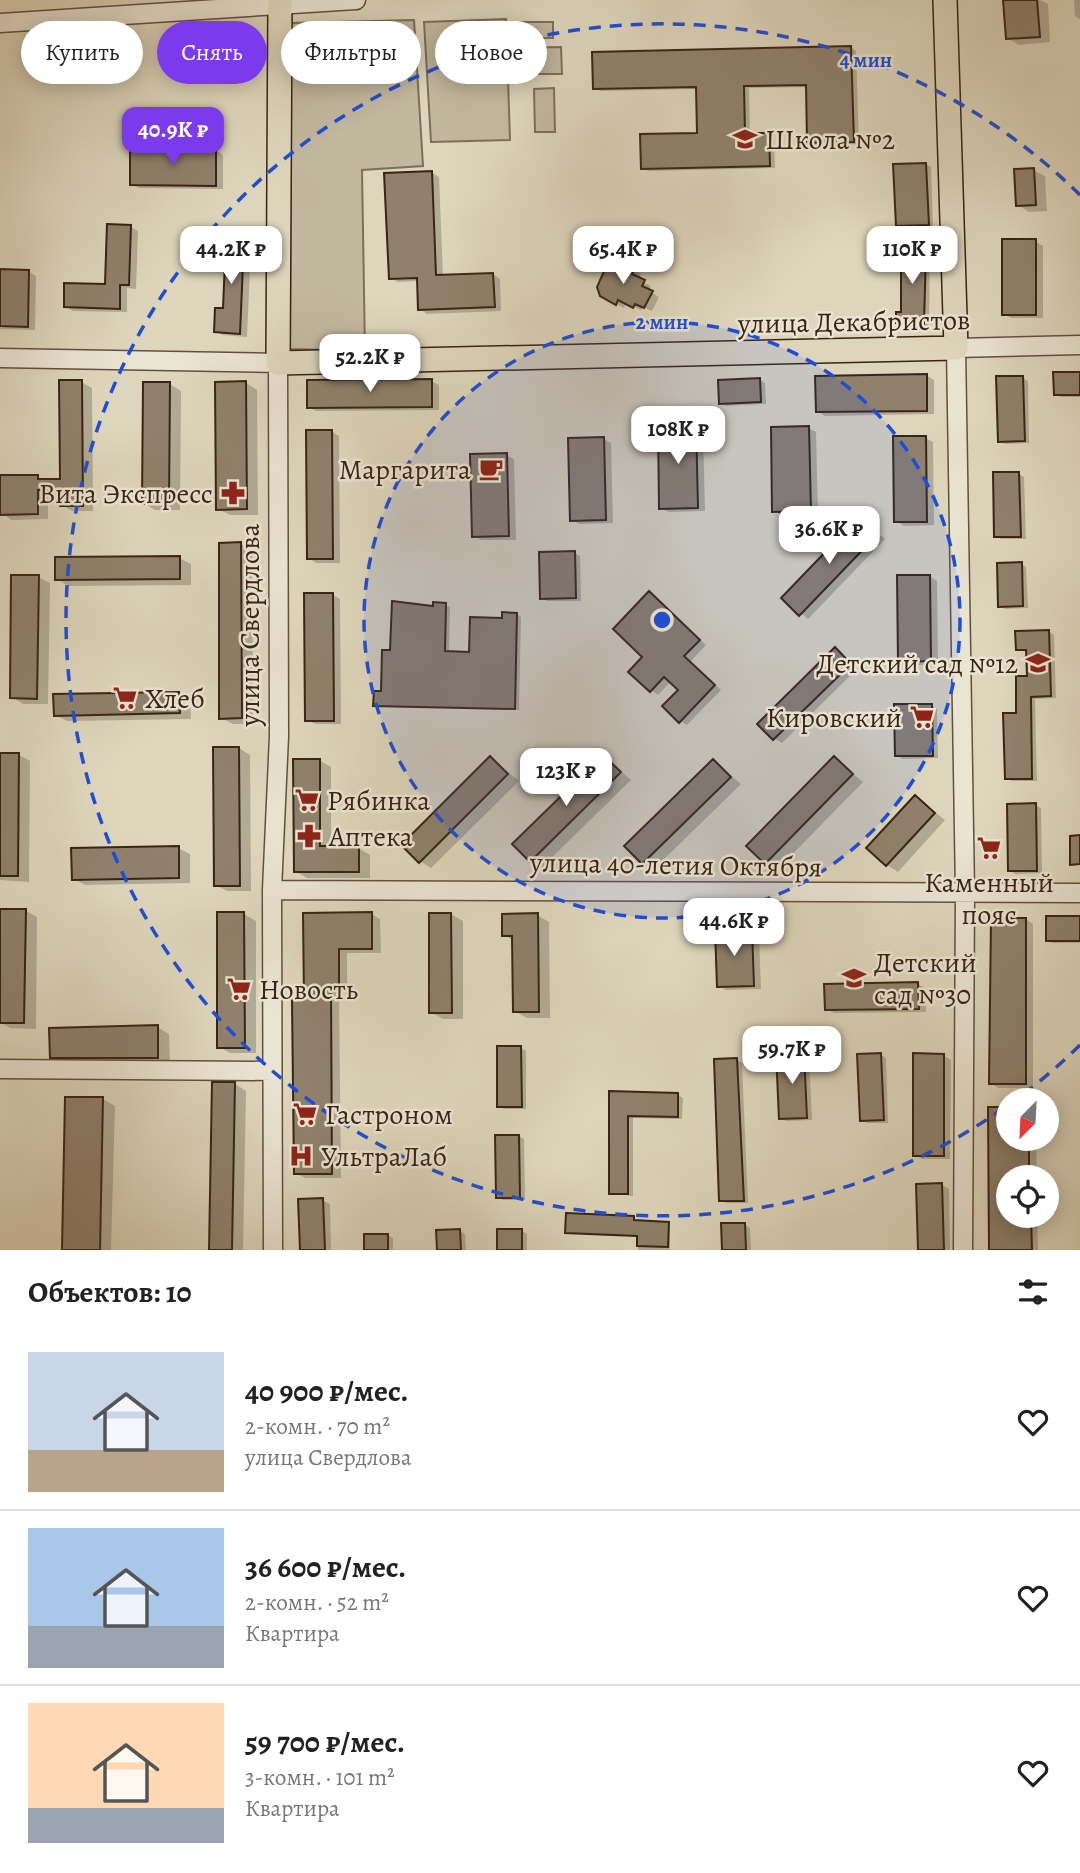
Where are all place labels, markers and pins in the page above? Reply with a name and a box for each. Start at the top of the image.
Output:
pin: 40.9K ₽ [108,108,238,167]
place label: Школа №2 [765,121,895,159]
school or university icon: Школа №2 [731,125,759,153]
pin: 44.2K ₽ [166,226,296,286]
pin: 65.4K ₽ [558,226,688,286]
pin: 110K ₽ [855,226,969,286]
pin: 52.2K ₽ [305,334,435,394]
pin: 108K ₽ [621,406,735,466]
place label: Маргарита [339,451,471,489]
cafe icon: Маргарита [477,455,505,483]
place label: Вита Экспресс [39,475,213,513]
pharmacy icon: Вита Экспресс [219,479,247,507]
pin: 36.6K ₽ [764,506,894,566]
centre of rings [650,608,674,632]
place label: Детский сад №12 [816,645,1018,683]
school or university icon: Детский сад №12 [1024,649,1052,677]
place label: Хлеб [145,680,205,718]
supermarket icon: Хлеб [111,684,139,712]
place label: Кировский [766,699,902,737]
supermarket icon: Кировский [908,703,936,731]
pin: 123K ₽ [509,748,623,808]
place label: Рябинка [327,782,430,820]
supermarket icon: Рябинка [293,786,321,814]
place label: Аптека [328,818,413,856]
pharmacy icon: Аптека [295,822,323,850]
supermarket icon: Каменный пояс [975,834,1003,862]
place label: Каменный пояс [924,864,1054,934]
pin: 44.6K ₽ [669,898,799,958]
place label: Детский сад №30 [874,944,977,1014]
school or university icon: Детский сад №30 [840,964,868,992]
place label: Новость [259,971,358,1009]
supermarket icon: Новость [225,975,253,1003]
pin: 59.7K ₽ [727,1026,857,1086]
place label: Гастроном [325,1096,453,1134]
supermarket icon: Гастроном [291,1100,319,1128]
place label: УльтраЛаб [321,1138,447,1176]
hospital icon: УльтраЛаб [287,1142,315,1170]

